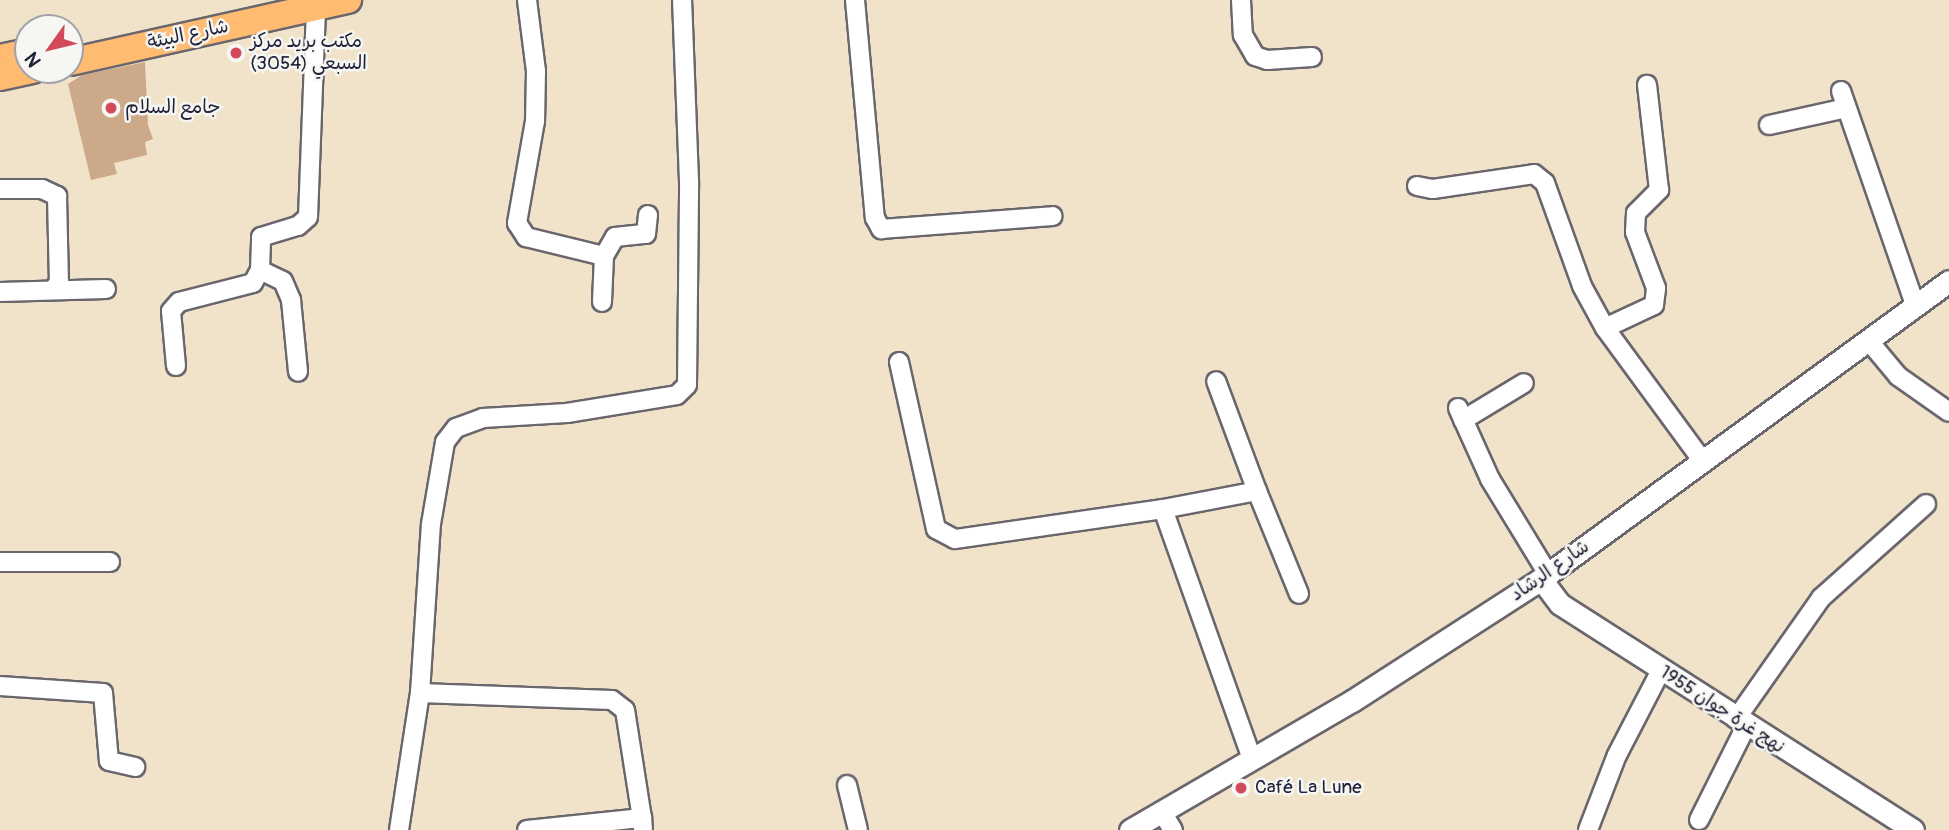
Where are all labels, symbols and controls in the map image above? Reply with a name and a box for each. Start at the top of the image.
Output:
north arrow [14,14,84,84]
street label: شارع البيئة [145,15,231,55]
place label: مكتب بريد مركز السبعي (3054) [250,31,367,75]
marker: مكتب بريد مركز السبعي (3054) [228,45,244,61]
text: N [20,48,47,72]
place label: جامع السلام [125,97,221,119]
marker: جامع السلام [103,100,119,116]
street label: شارع الرشاد [1506,535,1594,607]
street label: نهج غرة جوان 1955 [1655,661,1789,759]
place label: Café La Lune [1255,777,1362,799]
marker: Café La Lune [1233,780,1249,796]

